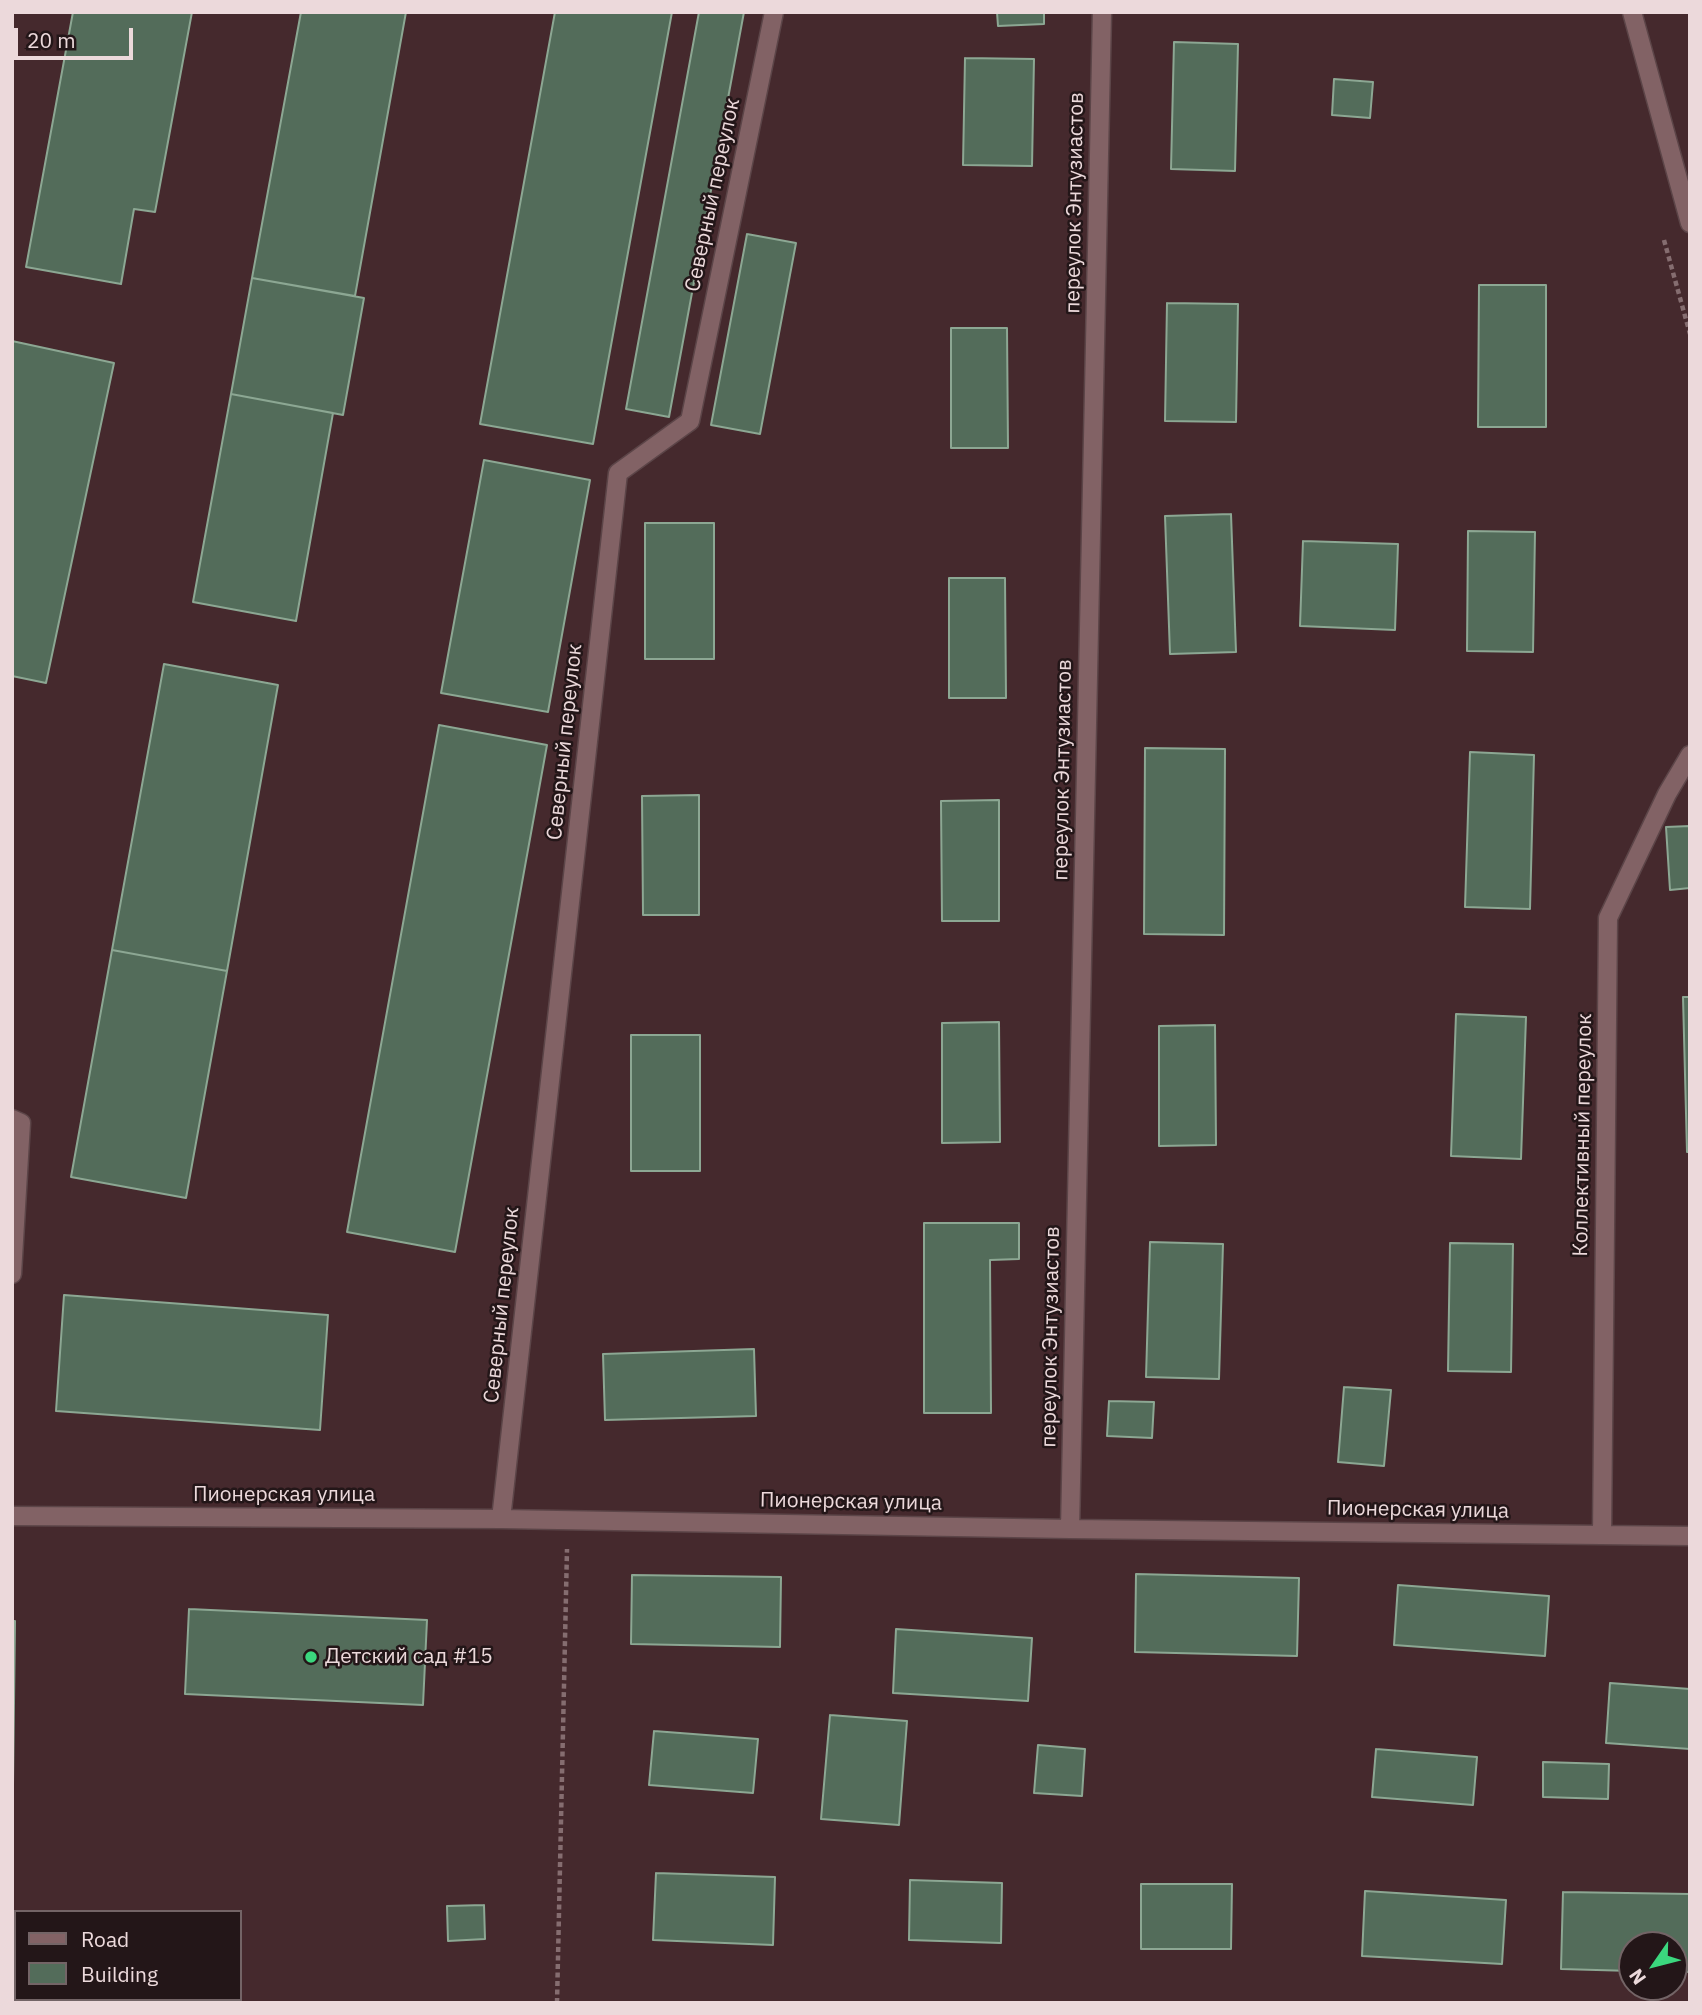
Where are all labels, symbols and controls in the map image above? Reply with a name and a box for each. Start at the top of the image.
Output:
scale bar [18,14,136,58]
text: 20 m [27,26,76,54]
street label: переулок Энтузиастов [1060,92,1090,314]
street label: Северный переулок [680,96,746,294]
street label: Северный переулок [542,643,588,841]
street label: переулок Энтузиастов [1048,659,1078,881]
street label: Коллективный переулок [1568,1013,1598,1257]
street label: Северный переулок [479,1206,525,1404]
street label: переулок Энтузиастов [1036,1226,1066,1448]
street label: Пионерская улица [193,1482,375,1508]
street label: Пионерская улица [760,1488,942,1516]
street label: Пионерская улица [1327,1496,1509,1524]
place label: Детский сад #15 [325,1644,493,1670]
marker: Детский сад #15 [303,1649,319,1665]
legend [14,1910,242,2001]
text: Road [81,1925,129,1953]
north arrow [1618,1931,1688,2001]
text: Building [81,1960,158,1988]
text: N [1624,1964,1651,1989]

